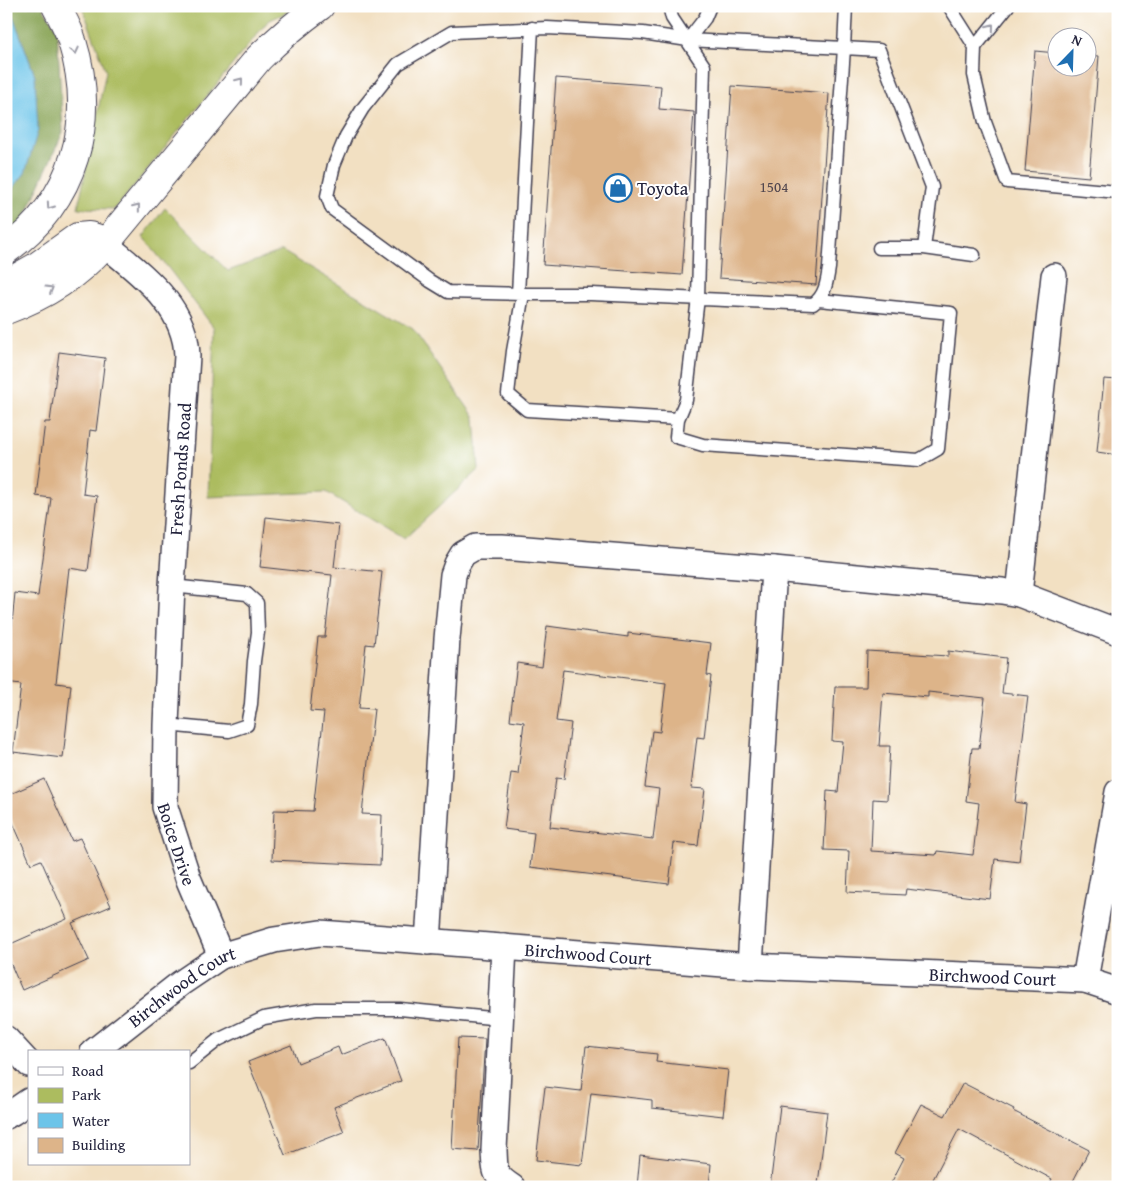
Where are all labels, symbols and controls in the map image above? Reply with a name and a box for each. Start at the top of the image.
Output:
one-way arrow [986,24,994,33]
north arrow [1046,28,1096,78]
text: N [1069,29,1086,51]
one-way arrow [69,47,80,56]
one-way arrow [234,78,243,87]
shop icon: Toyota [603,173,633,203]
place label: Toyota [637,175,689,202]
house number: 1504 [760,176,788,197]
one-way arrow [47,200,56,210]
one-way arrow [131,204,139,213]
one-way arrow [45,286,54,296]
street label: Fresh Ponds Road [162,401,198,536]
street label: Boice Drive [151,799,203,890]
street label: Birchwood Court [524,935,653,972]
street label: Birchwood Court [122,939,239,1033]
street label: Birchwood Court [928,960,1057,992]
legend [28,1050,190,1166]
text: Road [72,1060,103,1081]
text: Park [72,1084,101,1105]
text: Water [72,1110,110,1131]
text: Building [72,1134,126,1155]

